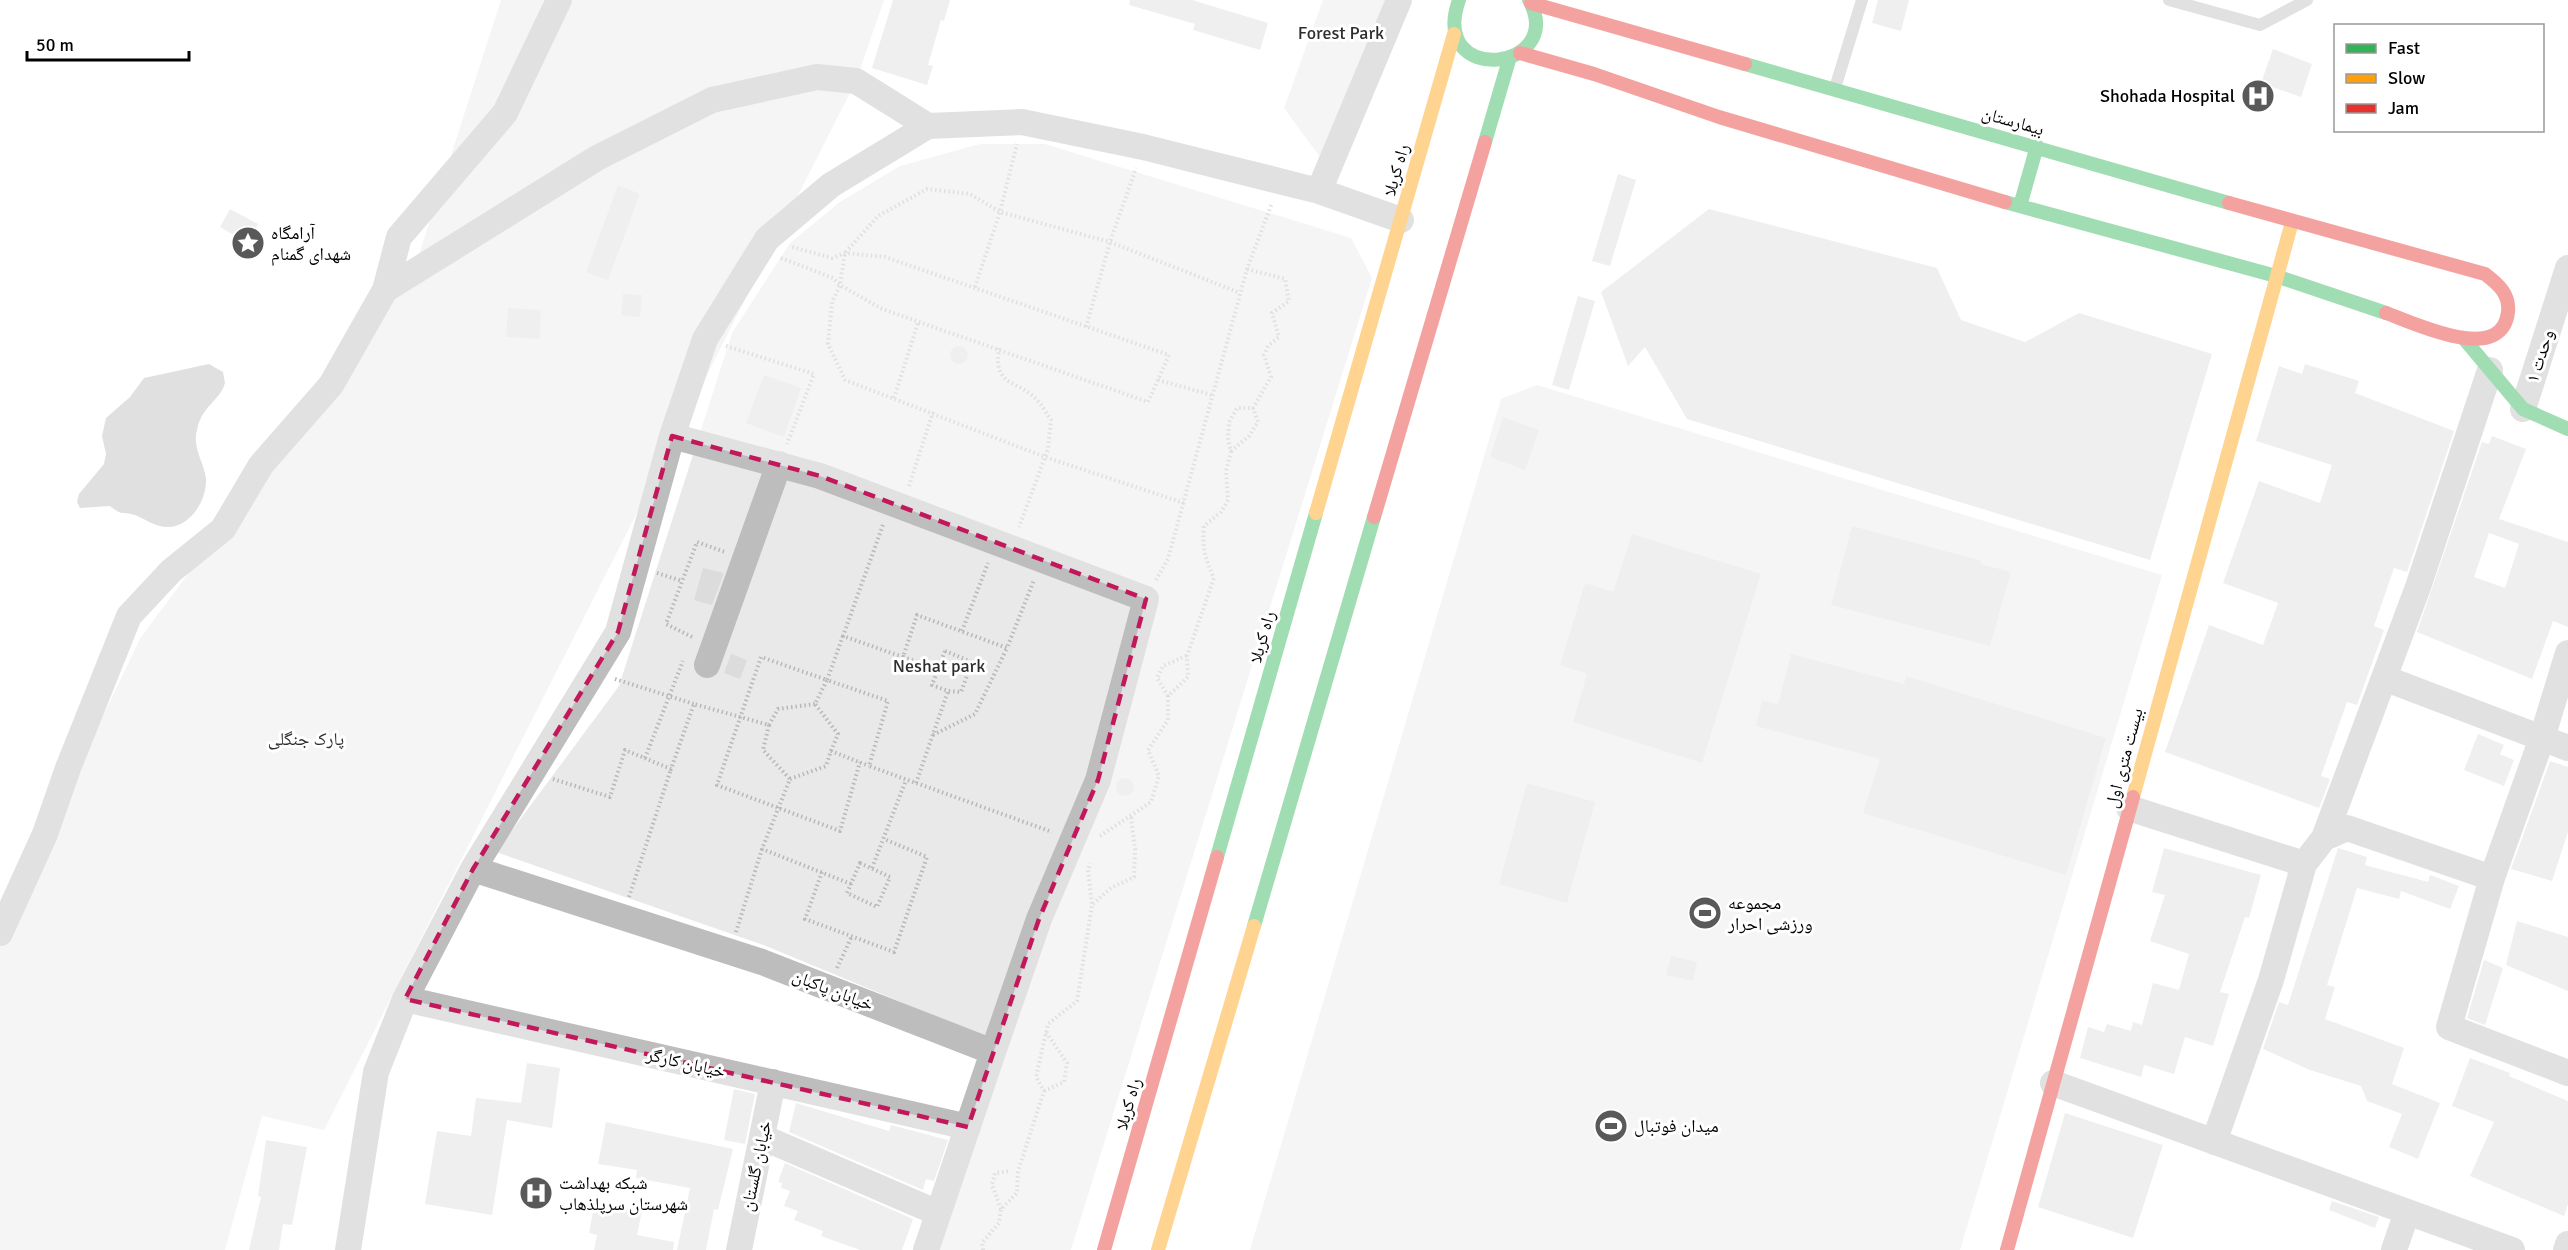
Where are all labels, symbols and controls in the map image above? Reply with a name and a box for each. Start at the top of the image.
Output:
park label: Forest Park [1298,22,1384,44]
scale bar [27,24,189,62]
legend [2334,24,2544,132]
text: 50 m [36,34,74,56]
text: Fast [2388,37,2420,59]
text: Slow [2388,67,2425,89]
hospital icon: Shohada Hospital [2240,78,2276,114]
place label: Shohada Hospital [2100,85,2235,107]
text: Jam [2388,97,2419,119]
street label: بیمارستان [1979,102,2047,140]
street label: راه کربلا [1378,141,1414,199]
place label: آرامگاه شهدای گمنام [271,222,351,266]
place icon: آرامگاه شهدای گمنام [230,225,266,261]
street label: وحدت ۱ [2521,327,2559,385]
street label: راه کربلا [1244,608,1280,666]
park label: Neshat park [893,655,985,677]
street label: بیست متری اول [2100,706,2148,810]
park label: پارک جنگلی [268,728,344,750]
place label: مجموعه ورزشی احرار [1727,892,1813,935]
sports icon: مجموعه ورزشی احرار [1687,895,1723,931]
street label: خیابان پاکبان [789,964,877,1016]
street label: خیابان کارگر [643,1043,728,1083]
street label: راه کربلا [1110,1075,1146,1133]
sports icon: میدان فوتبال [1593,1108,1629,1144]
place label: میدان فوتبال [1634,1115,1719,1137]
street label: خیابان گلستان [736,1119,776,1213]
place label: شبکه بهداشت شهرستان سرپلذهاب [559,1172,688,1215]
hospital icon: شبکه بهداشت شهرستان سرپلذهاب [518,1175,554,1211]

